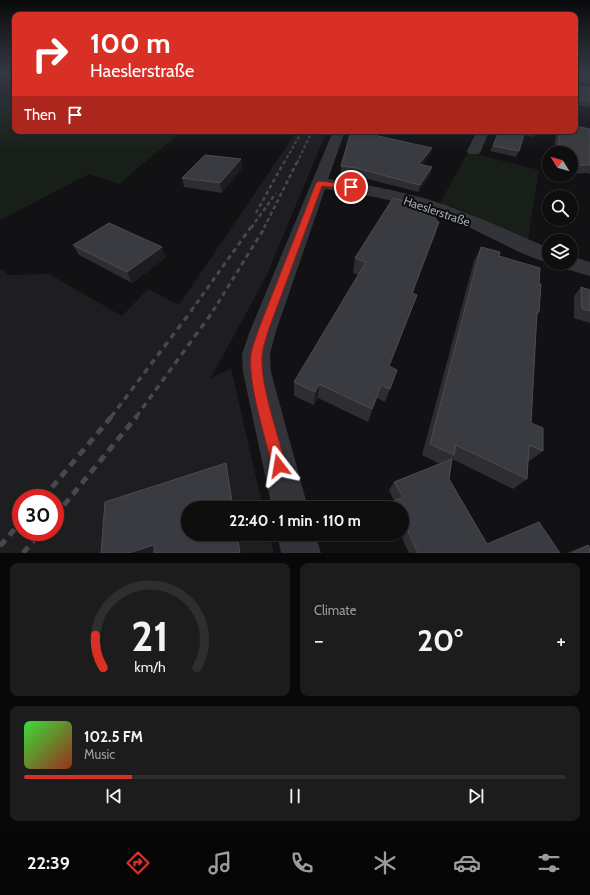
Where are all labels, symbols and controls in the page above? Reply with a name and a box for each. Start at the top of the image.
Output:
text: 100 m [90,26,171,60]
icon: right [24,28,76,80]
text: Haeslerstraße [90,60,194,82]
icon: arrive [64,104,86,126]
text: Then [24,106,56,124]
north arrow [542,146,578,182]
map controls [542,146,578,270]
pin [334,170,368,204]
icon: arrive [340,176,362,198]
button: search [542,190,578,226]
street label: Haeslerstraße [402,193,472,229]
button: layers [542,234,578,270]
position arrow [258,445,300,487]
speed limit sign: 30 [12,489,64,541]
text: 22:40 · 1 min · 110 m [229,512,361,530]
text: Climate [314,602,356,618]
text: 21 [131,610,169,660]
text: 20° [417,622,463,659]
text: − [314,627,324,654]
text: + [556,627,566,654]
text: km/h [134,657,166,675]
text: 102.5 FM [84,728,143,746]
text: Music [84,746,115,762]
icon: previous [103,785,125,807]
icon: pause [284,785,306,807]
icon: next [465,785,487,807]
icon: directions [124,849,152,877]
icon: music [206,849,234,877]
icon: phone [288,849,316,877]
icon: climate [371,849,399,877]
icon: car [453,849,481,877]
icon: filters [535,849,563,877]
text: 22:39 [27,852,70,874]

